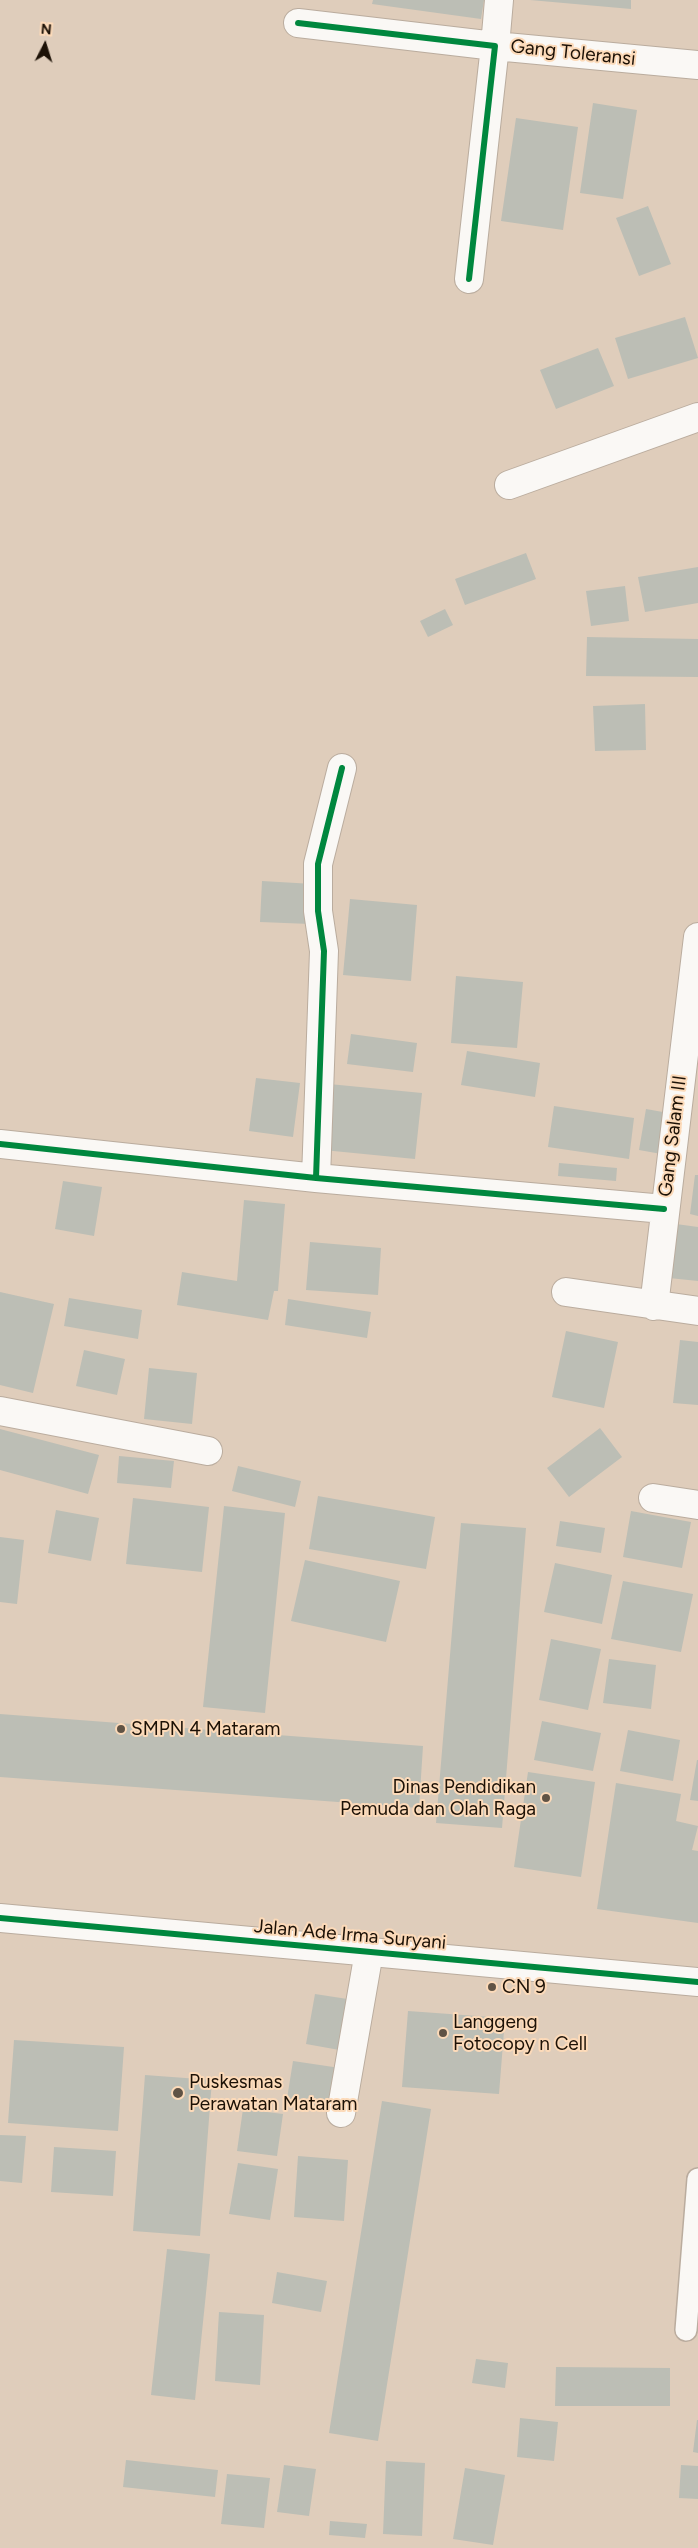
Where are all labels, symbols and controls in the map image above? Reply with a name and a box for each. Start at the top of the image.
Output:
north arrow [20,20,70,70]
text: N [40,21,52,38]
street label: Gang Toleransi [509,35,637,71]
street label: Gang Salam III [654,1074,692,1198]
place label: SMPN 4 Mataram [131,1718,281,1740]
marker: SMPN 4 Mataram [115,1723,127,1735]
place label: Dinas Pendidikan Pemuda dan Olah Raga [340,1776,536,1820]
marker: Dinas Pendidikan Pemuda dan Olah Raga [540,1792,552,1804]
street label: Jalan Ade Irma Suryani [253,1915,447,1955]
place label: CN 9 [502,1976,546,1998]
marker: CN 9 [486,1981,498,1993]
place label: Langgeng Fotocopy n Cell [453,2011,587,2055]
marker: Langgeng Fotocopy n Cell [437,2027,449,2039]
place label: Puskesmas Perawatan Mataram [189,2071,358,2115]
marker: Puskesmas Perawatan Mataram [171,2086,185,2100]

